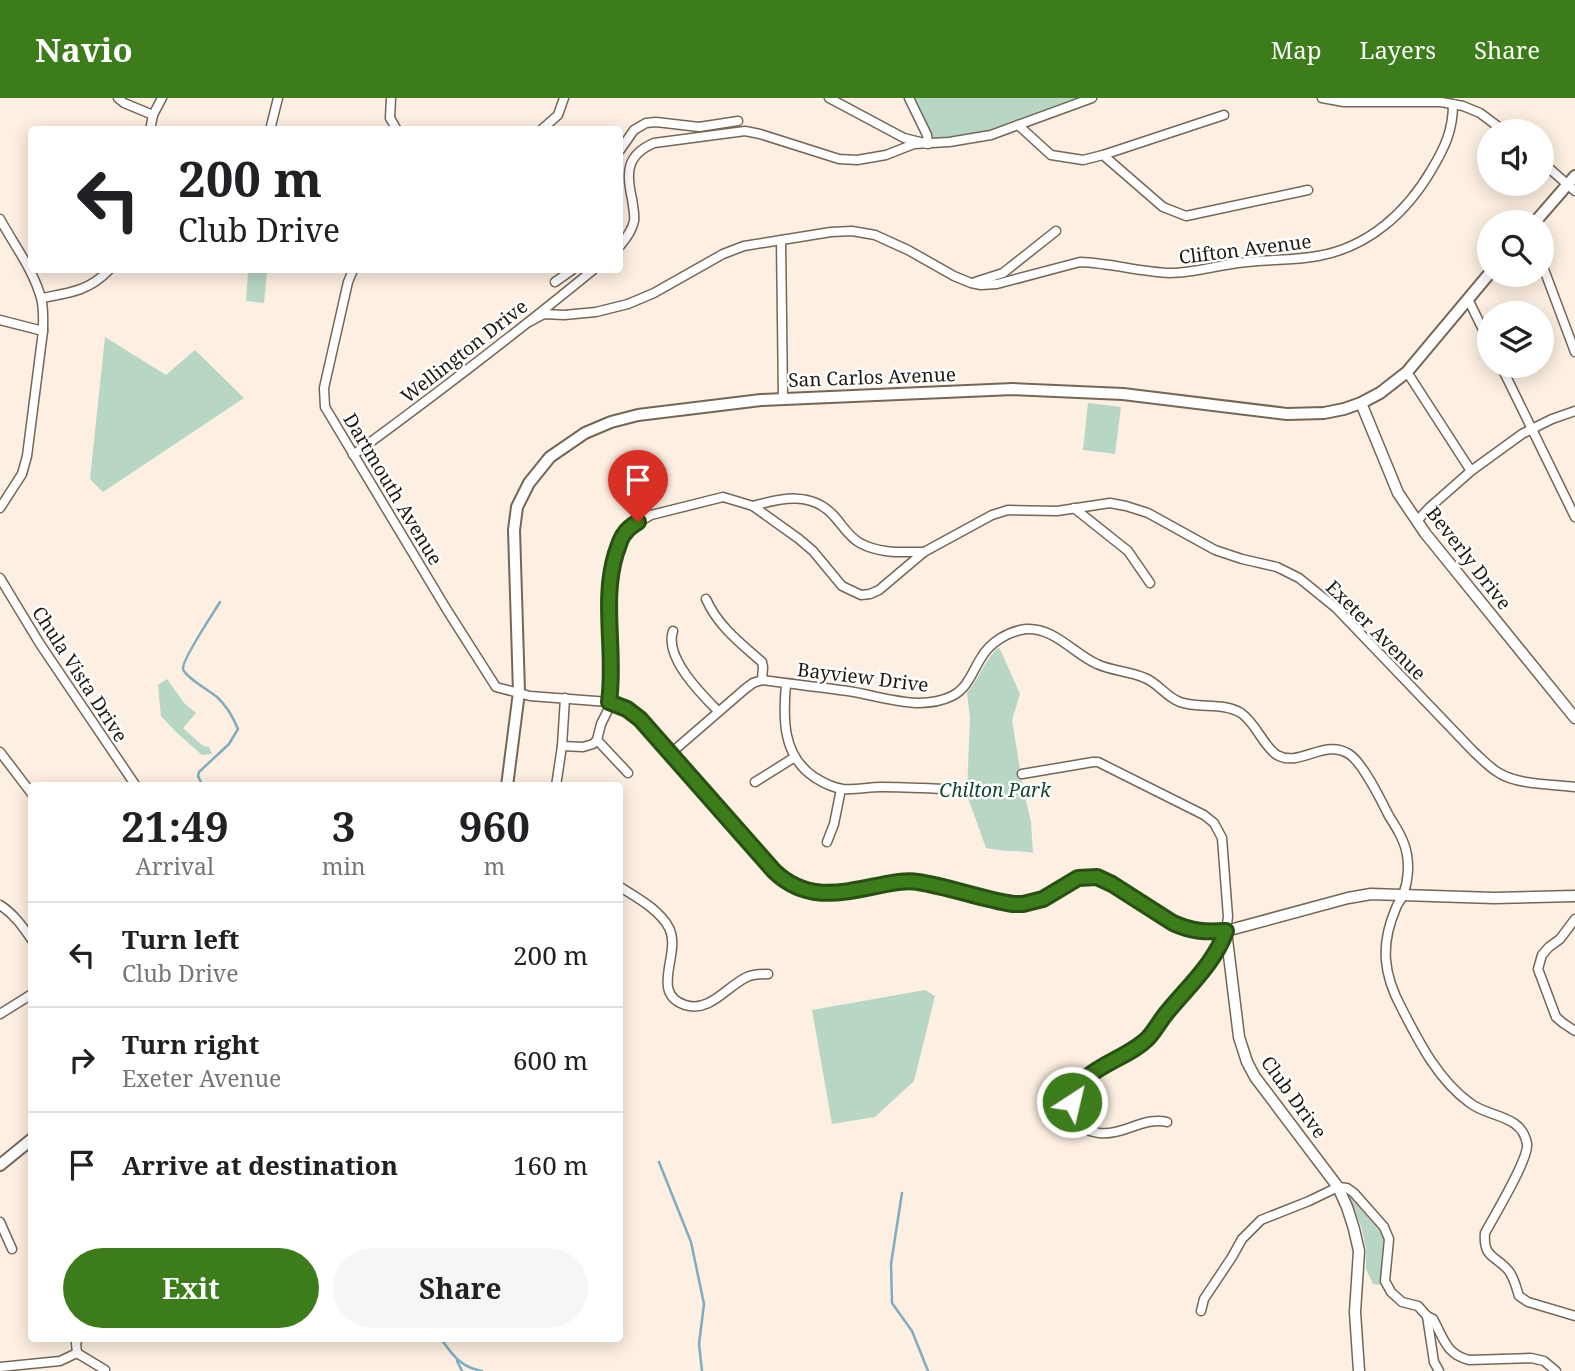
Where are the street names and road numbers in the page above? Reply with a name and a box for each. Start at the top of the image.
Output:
street label: Clifton Avenue [1177,228,1313,270]
street label: Wellington Drive [395,293,533,409]
street label: San Carlos Avenue [788,361,956,393]
street label: Dartmouth Avenue [337,408,449,570]
street label: Beverly Drive [1420,501,1518,615]
street label: Exeter Avenue [1320,574,1432,686]
street label: Chula Vista Drive [26,601,134,747]
street label: Bayview Drive [796,656,930,698]
street label: Club Drive [1255,1050,1333,1144]

